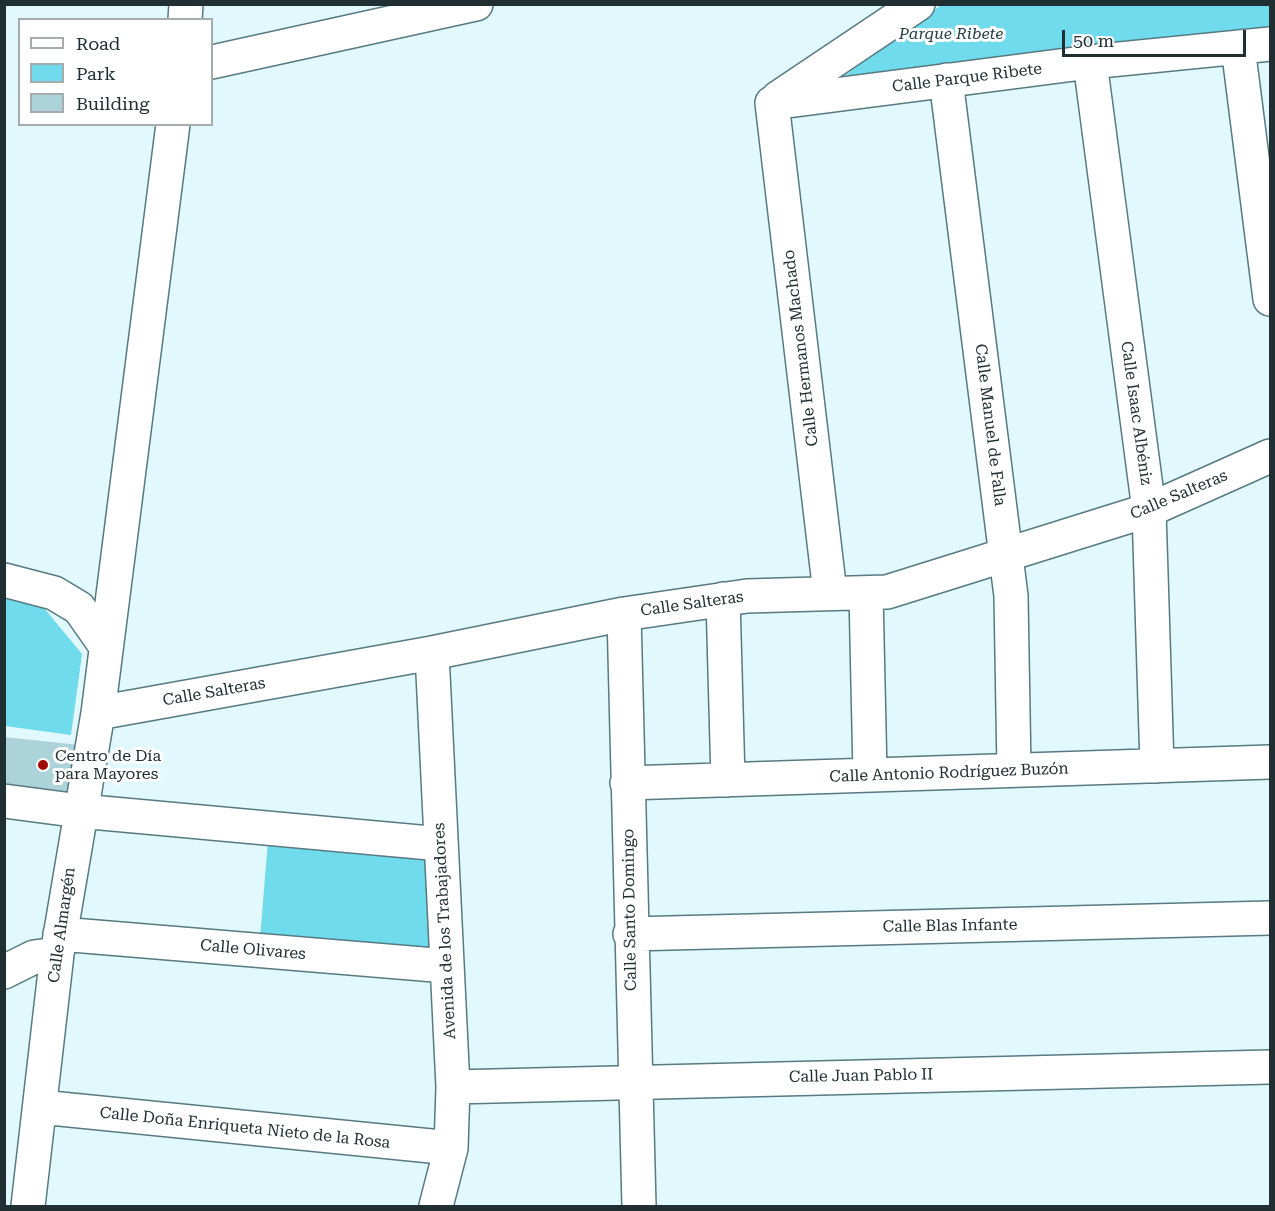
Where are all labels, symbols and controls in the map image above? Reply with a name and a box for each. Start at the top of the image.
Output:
legend [18,18,213,126]
scale bar [1065,18,1250,56]
park label: Parque Ribete [899,24,1003,44]
text: 50 m [1073,30,1114,51]
text: Road [76,33,120,54]
street label: Calle Parque Ribete [891,59,1043,97]
text: Park [76,63,116,84]
text: Building [76,93,150,114]
street label: Calle Hermanos Machado [779,249,823,447]
street label: Calle Isaac Albéniz [1116,340,1156,486]
street label: Calle Manuel de Falla [971,343,1009,507]
street label: Calle Salteras [1127,466,1231,524]
street label: Calle Salteras [639,587,745,621]
street label: Calle Salteras [161,674,267,710]
place label: Centro de Día para Mayores [55,746,161,784]
marker: Centro de Día para Mayores [36,758,50,772]
street label: Calle Antonio Rodríguez Buzón [829,759,1069,787]
street label: Avenida de los Trabajadores [430,822,460,1040]
street label: Calle Santo Domingo [619,829,641,991]
street label: Calle Almargén [44,866,80,984]
street label: Calle Blas Infante [882,915,1018,937]
street label: Calle Olivares [199,936,307,964]
street label: Calle Juan Pablo II [789,1065,933,1087]
street label: Calle Doña Enriqueta Nieto de la Rosa [99,1103,391,1153]

